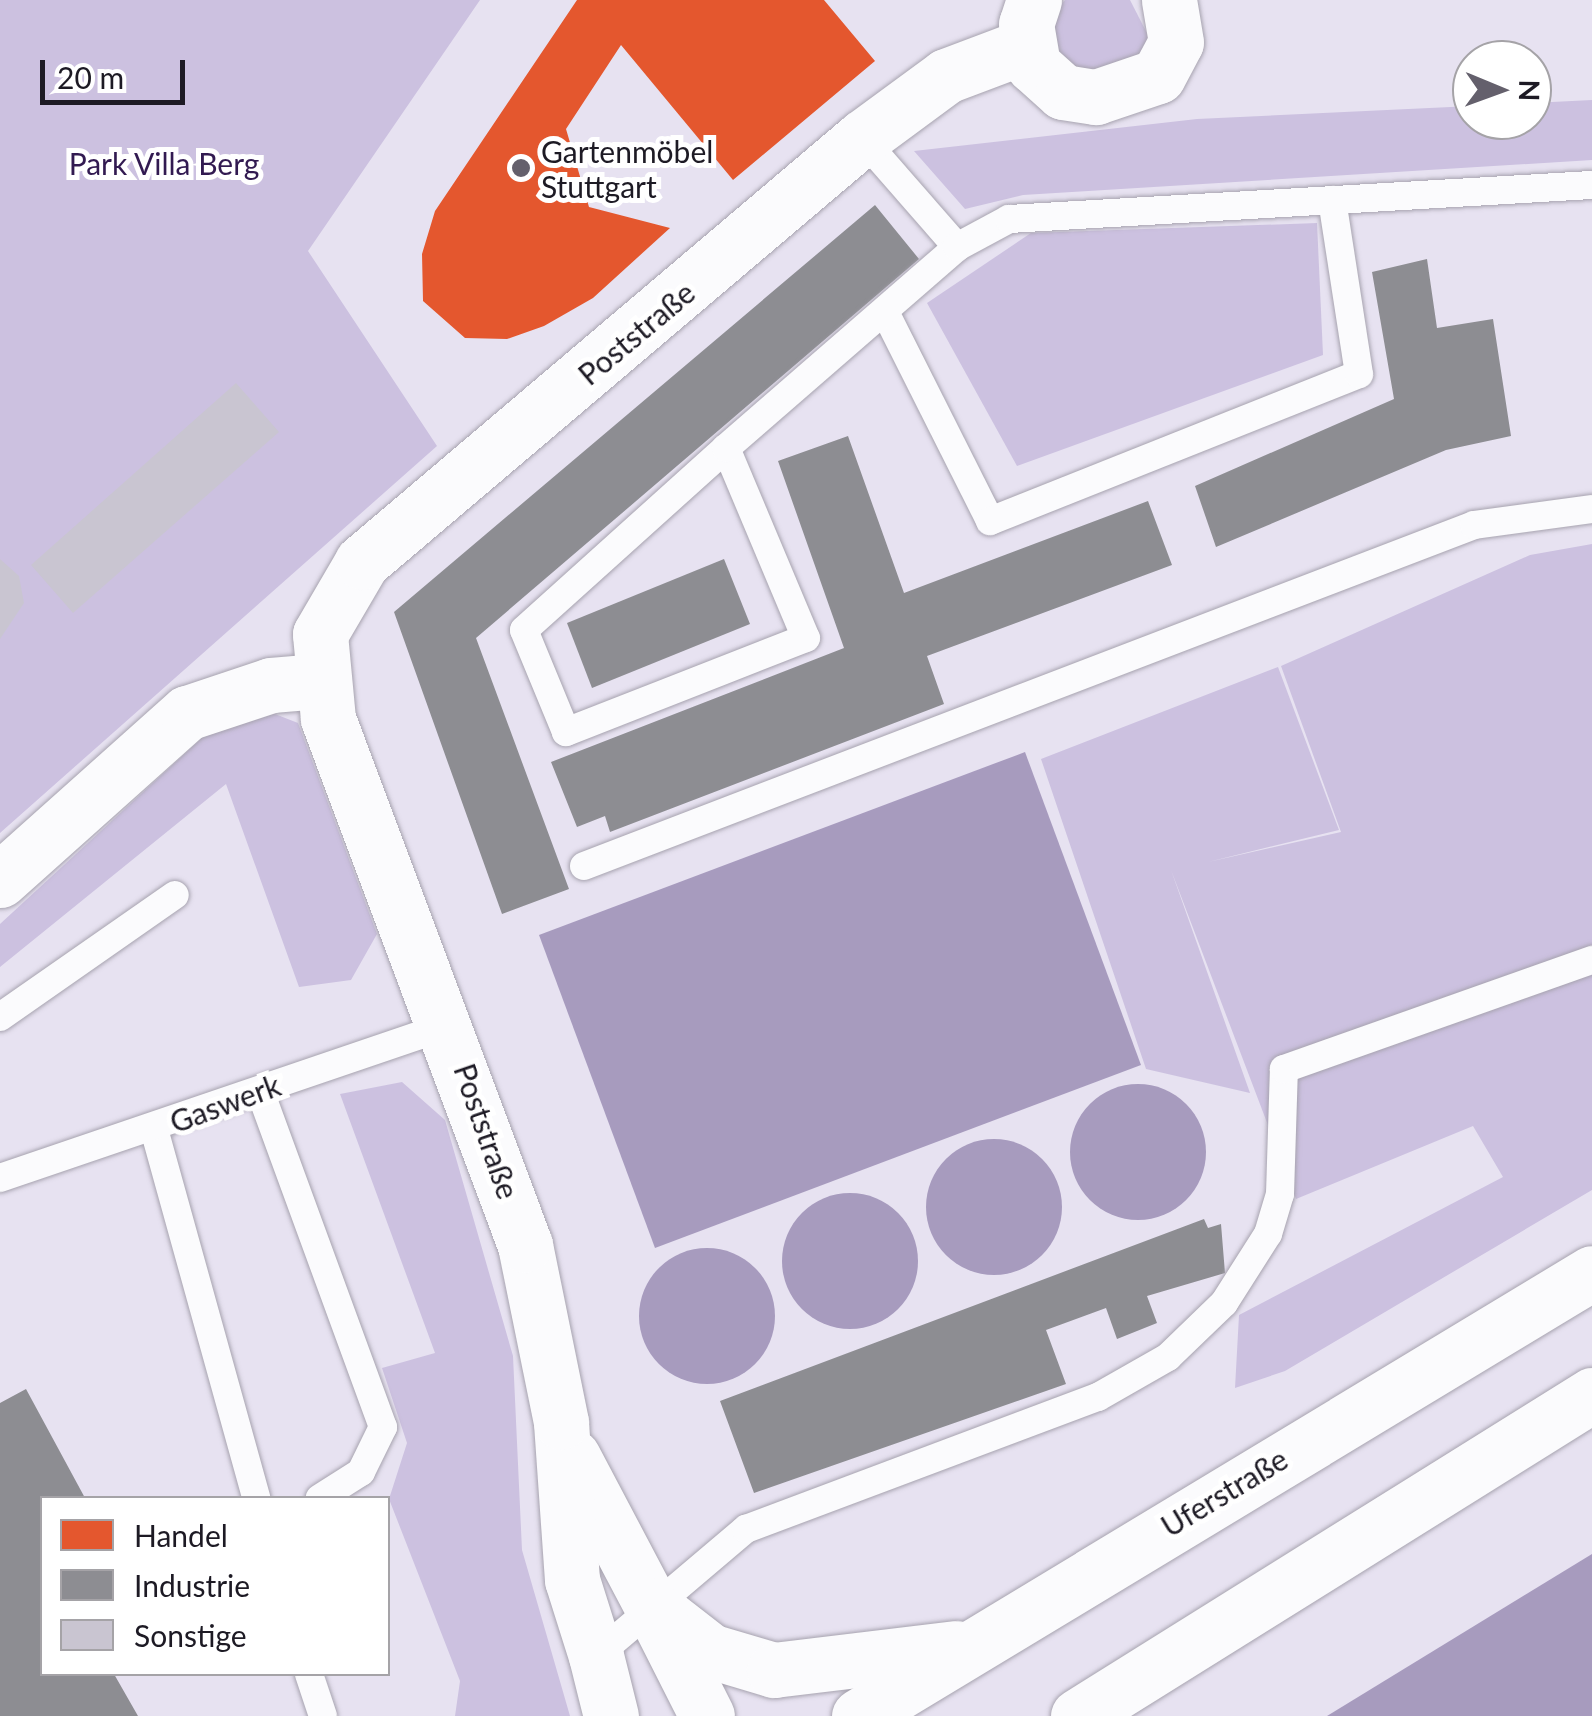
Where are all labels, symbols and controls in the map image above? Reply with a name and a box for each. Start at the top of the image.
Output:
scale bar [45,40,190,102]
north arrow [1452,40,1552,140]
text: 20 m [57,59,124,95]
text: N [1513,79,1547,102]
place label: Gartenmöbel Stuttgart [541,133,713,204]
park label: Park Villa Berg [68,145,260,181]
marker: Gartenmöbel Stuttgart [510,157,532,179]
street label: Poststraße [571,274,701,392]
street label: Poststraße [447,1059,527,1203]
street label: Gaswerk [165,1066,285,1140]
street label: Uferstraße [1154,1440,1294,1544]
legend [40,1496,390,1676]
text: Handel [134,1517,228,1553]
text: Industrie [134,1567,250,1603]
text: Sonstige [134,1617,247,1653]

